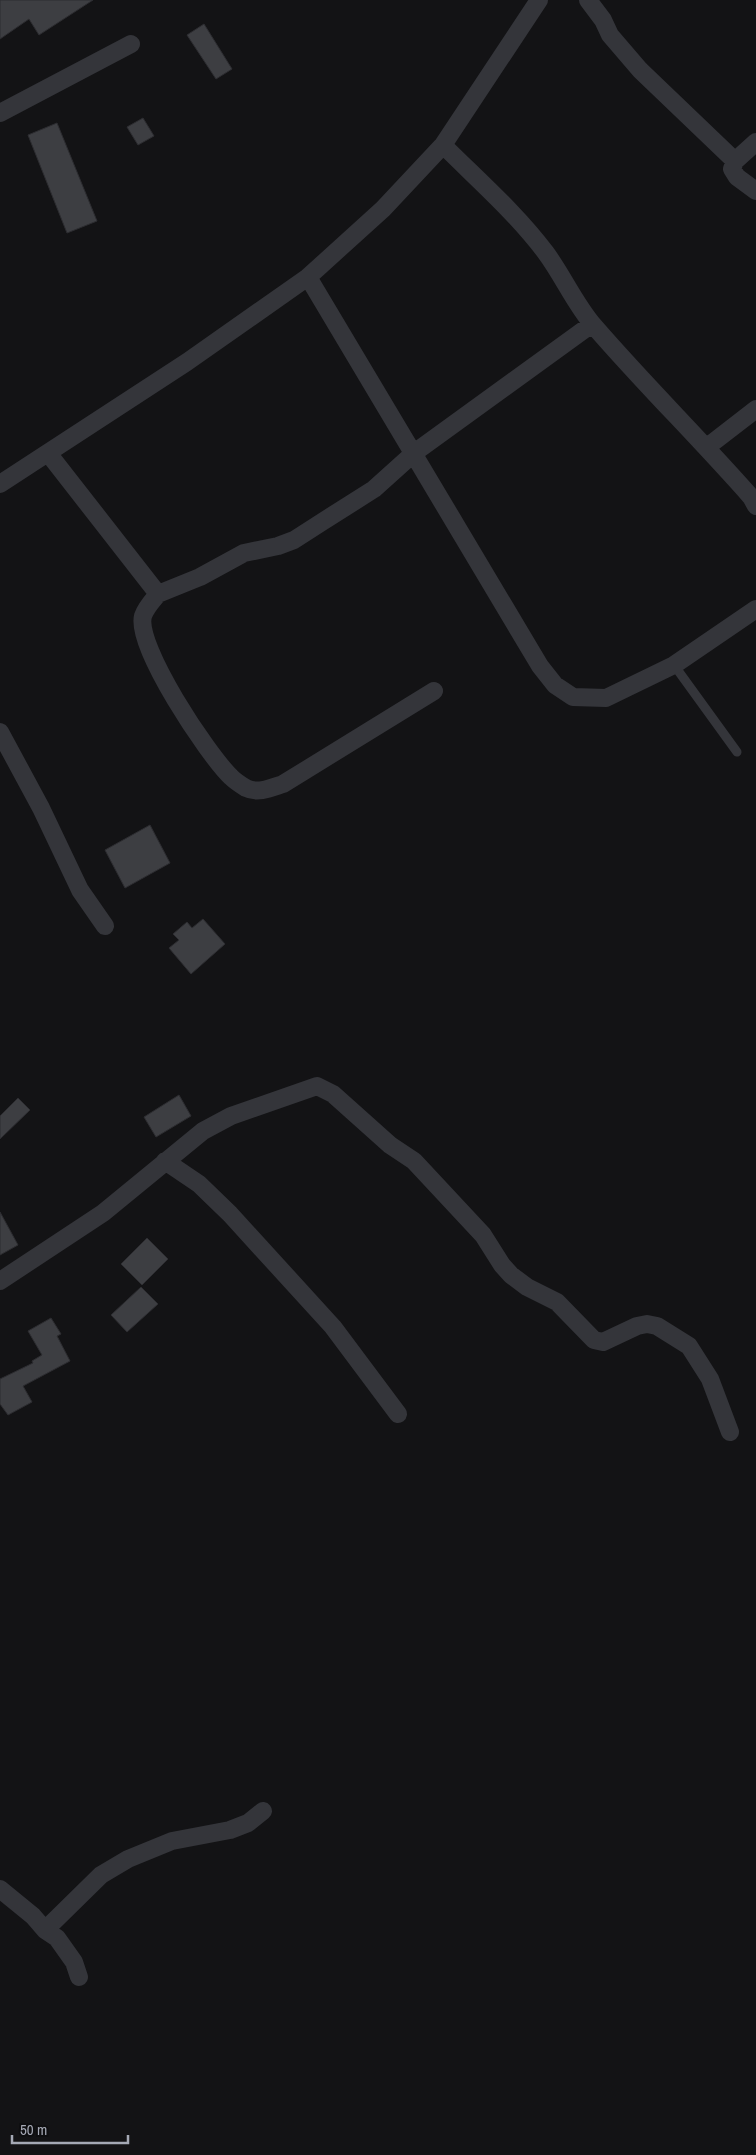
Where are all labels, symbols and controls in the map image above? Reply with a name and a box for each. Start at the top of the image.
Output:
scale bar [12,2112,129,2144]
text: 50 m [20,2119,47,2140]

